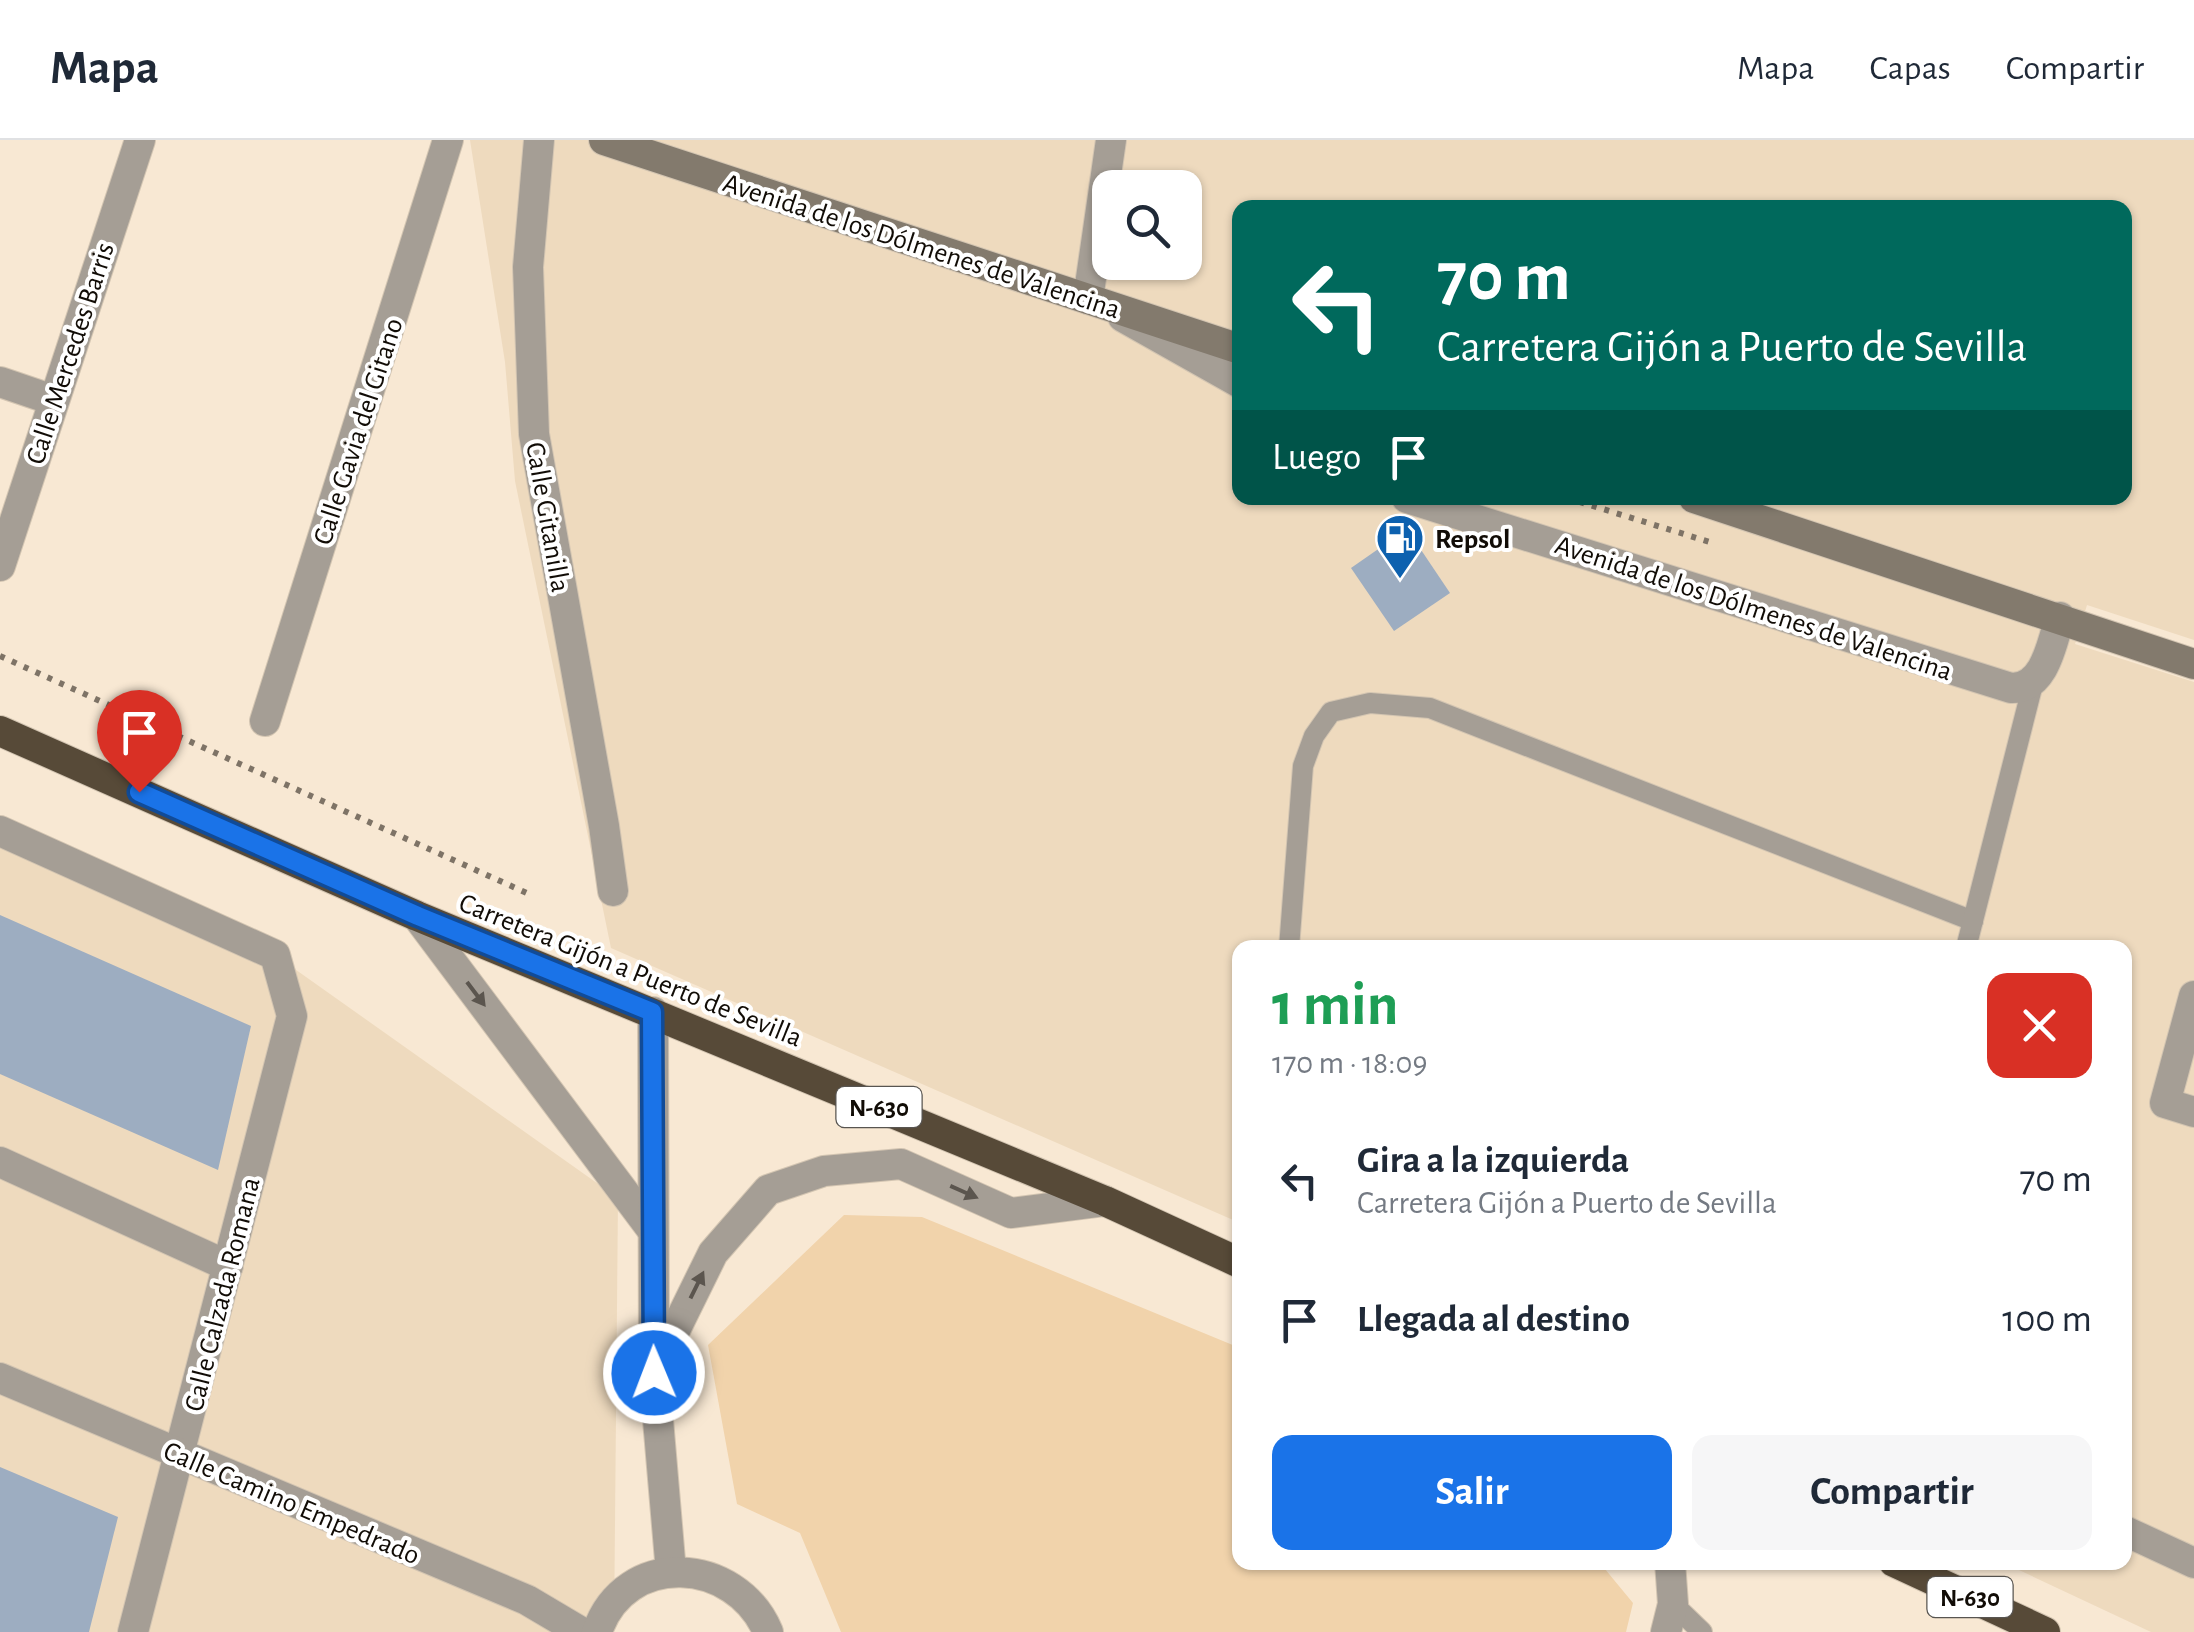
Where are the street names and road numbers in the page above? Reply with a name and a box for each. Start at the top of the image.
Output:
street label: Avenida de los Dólmenes de Valencina [719,169,1124,324]
street label: Calle Mercedes Barris [22,239,120,468]
street label: Calle Gavia del Gitano [309,315,409,548]
street label: Calle Gitanilla [520,440,574,595]
street label: Avenida de los Dólmenes de Valencina [1551,531,1956,686]
street label: Carretera Gijón a Puerto de Sevilla [455,889,806,1053]
road number: N-630 [836,1087,922,1127]
street label: Calle Calzada Romana [180,1174,266,1414]
street label: Calle Camino Empedrado [159,1437,423,1571]
road number: N-630 [1928,1577,2012,1617]

